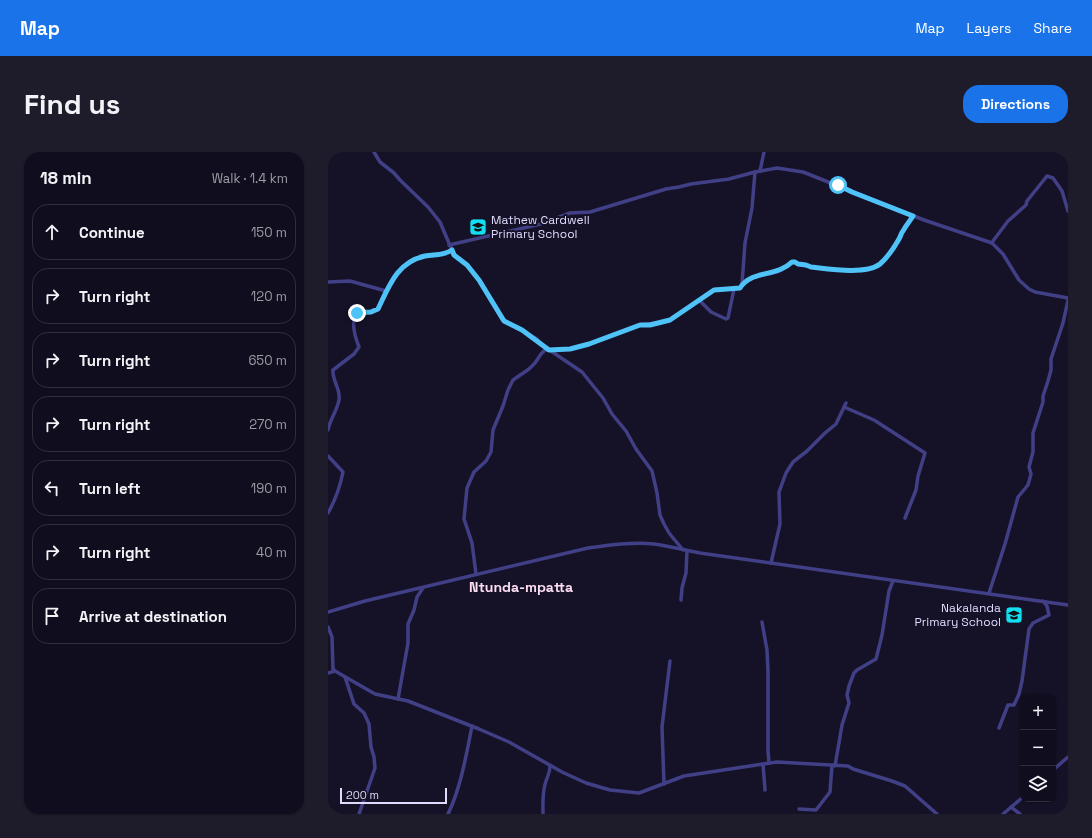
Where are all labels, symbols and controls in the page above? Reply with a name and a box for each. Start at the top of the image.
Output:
text: Map [20,16,60,41]
text: Map [915,19,945,37]
text: Layers [967,19,1011,37]
text: Share [1033,19,1072,37]
button: Directions [963,85,1068,123]
text: Find us [24,86,121,122]
text: 18 min [40,167,92,189]
text: Walk · 1.4 km [212,170,288,187]
route start [829,176,847,194]
place label: Mathew Cardwell Primary School [491,212,590,242]
school or university icon: Mathew Cardwell Primary School [468,217,488,237]
icon: ahead [41,221,63,243]
text: Continue [79,223,145,242]
text: 150 m [251,224,287,241]
icon: right [41,285,63,307]
text: Turn right [79,287,150,306]
text: 120 m [251,288,287,305]
route end [348,304,366,322]
icon: right [41,349,63,371]
text: Turn right [79,351,150,370]
text: 650 m [248,352,287,369]
icon: right [41,413,63,435]
text: Turn right [79,415,150,434]
text: 270 m [249,416,287,433]
icon: left [41,477,63,499]
text: Turn left [79,479,141,498]
text: 190 m [251,480,287,497]
icon: right [41,541,63,563]
text: Turn right [79,543,150,562]
text: 40 m [256,544,287,561]
district label: Ntunda-mpatta [469,578,573,596]
place label: Nakalanda Primary School [914,600,1001,630]
icon: arrive [41,605,63,627]
school or university icon: Nakalanda Primary School [1004,605,1024,625]
text: Arrive at destination [79,607,227,626]
map controls [1020,694,1056,802]
button: + [1020,694,1056,730]
button: − [1020,730,1056,766]
button: layers [1020,766,1056,802]
scale bar [340,786,447,805]
text: 200 m [346,788,379,802]

